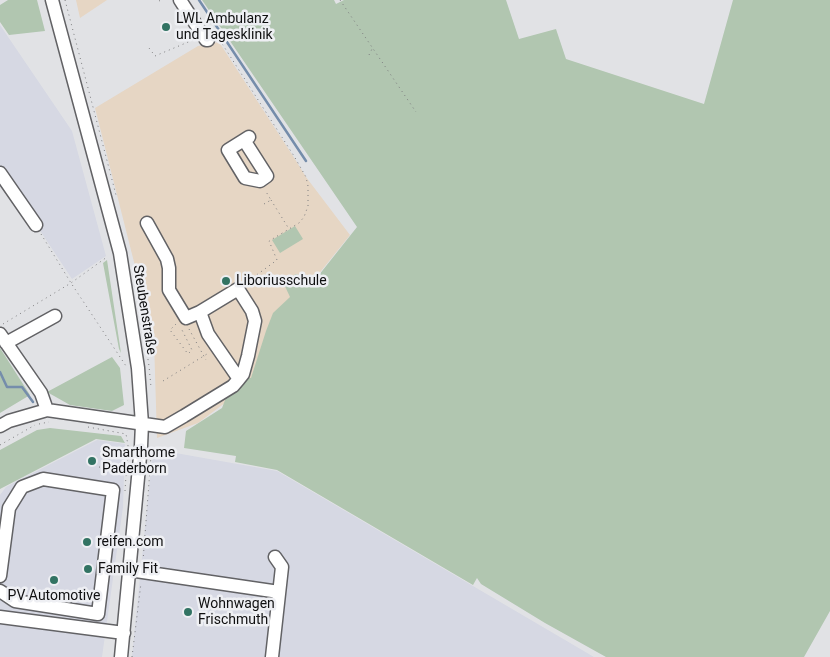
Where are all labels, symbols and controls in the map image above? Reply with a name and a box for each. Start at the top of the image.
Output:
place label: LWL Ambulanz und Tagesklinik [176,11,273,44]
marker: LWL Ambulanz und Tagesklinik [160,21,172,33]
street label: Steubenstraße [129,264,159,356]
place label: Liboriusschule [236,273,327,289]
marker: Liboriusschule [220,275,232,287]
place label: Smarthome Paderborn [102,445,175,478]
marker: Smarthome Paderborn [86,455,98,467]
place label: reifen.com [97,534,164,550]
marker: reifen.com [81,536,93,548]
place label: Family Fit [98,561,158,577]
marker: Family Fit [82,563,94,575]
marker: PV Automotive [48,574,60,586]
place label: PV Automotive [8,588,100,604]
place label: Wohnwagen Frischmuth [198,596,275,628]
marker: Wohnwagen Frischmuth [182,606,194,618]

